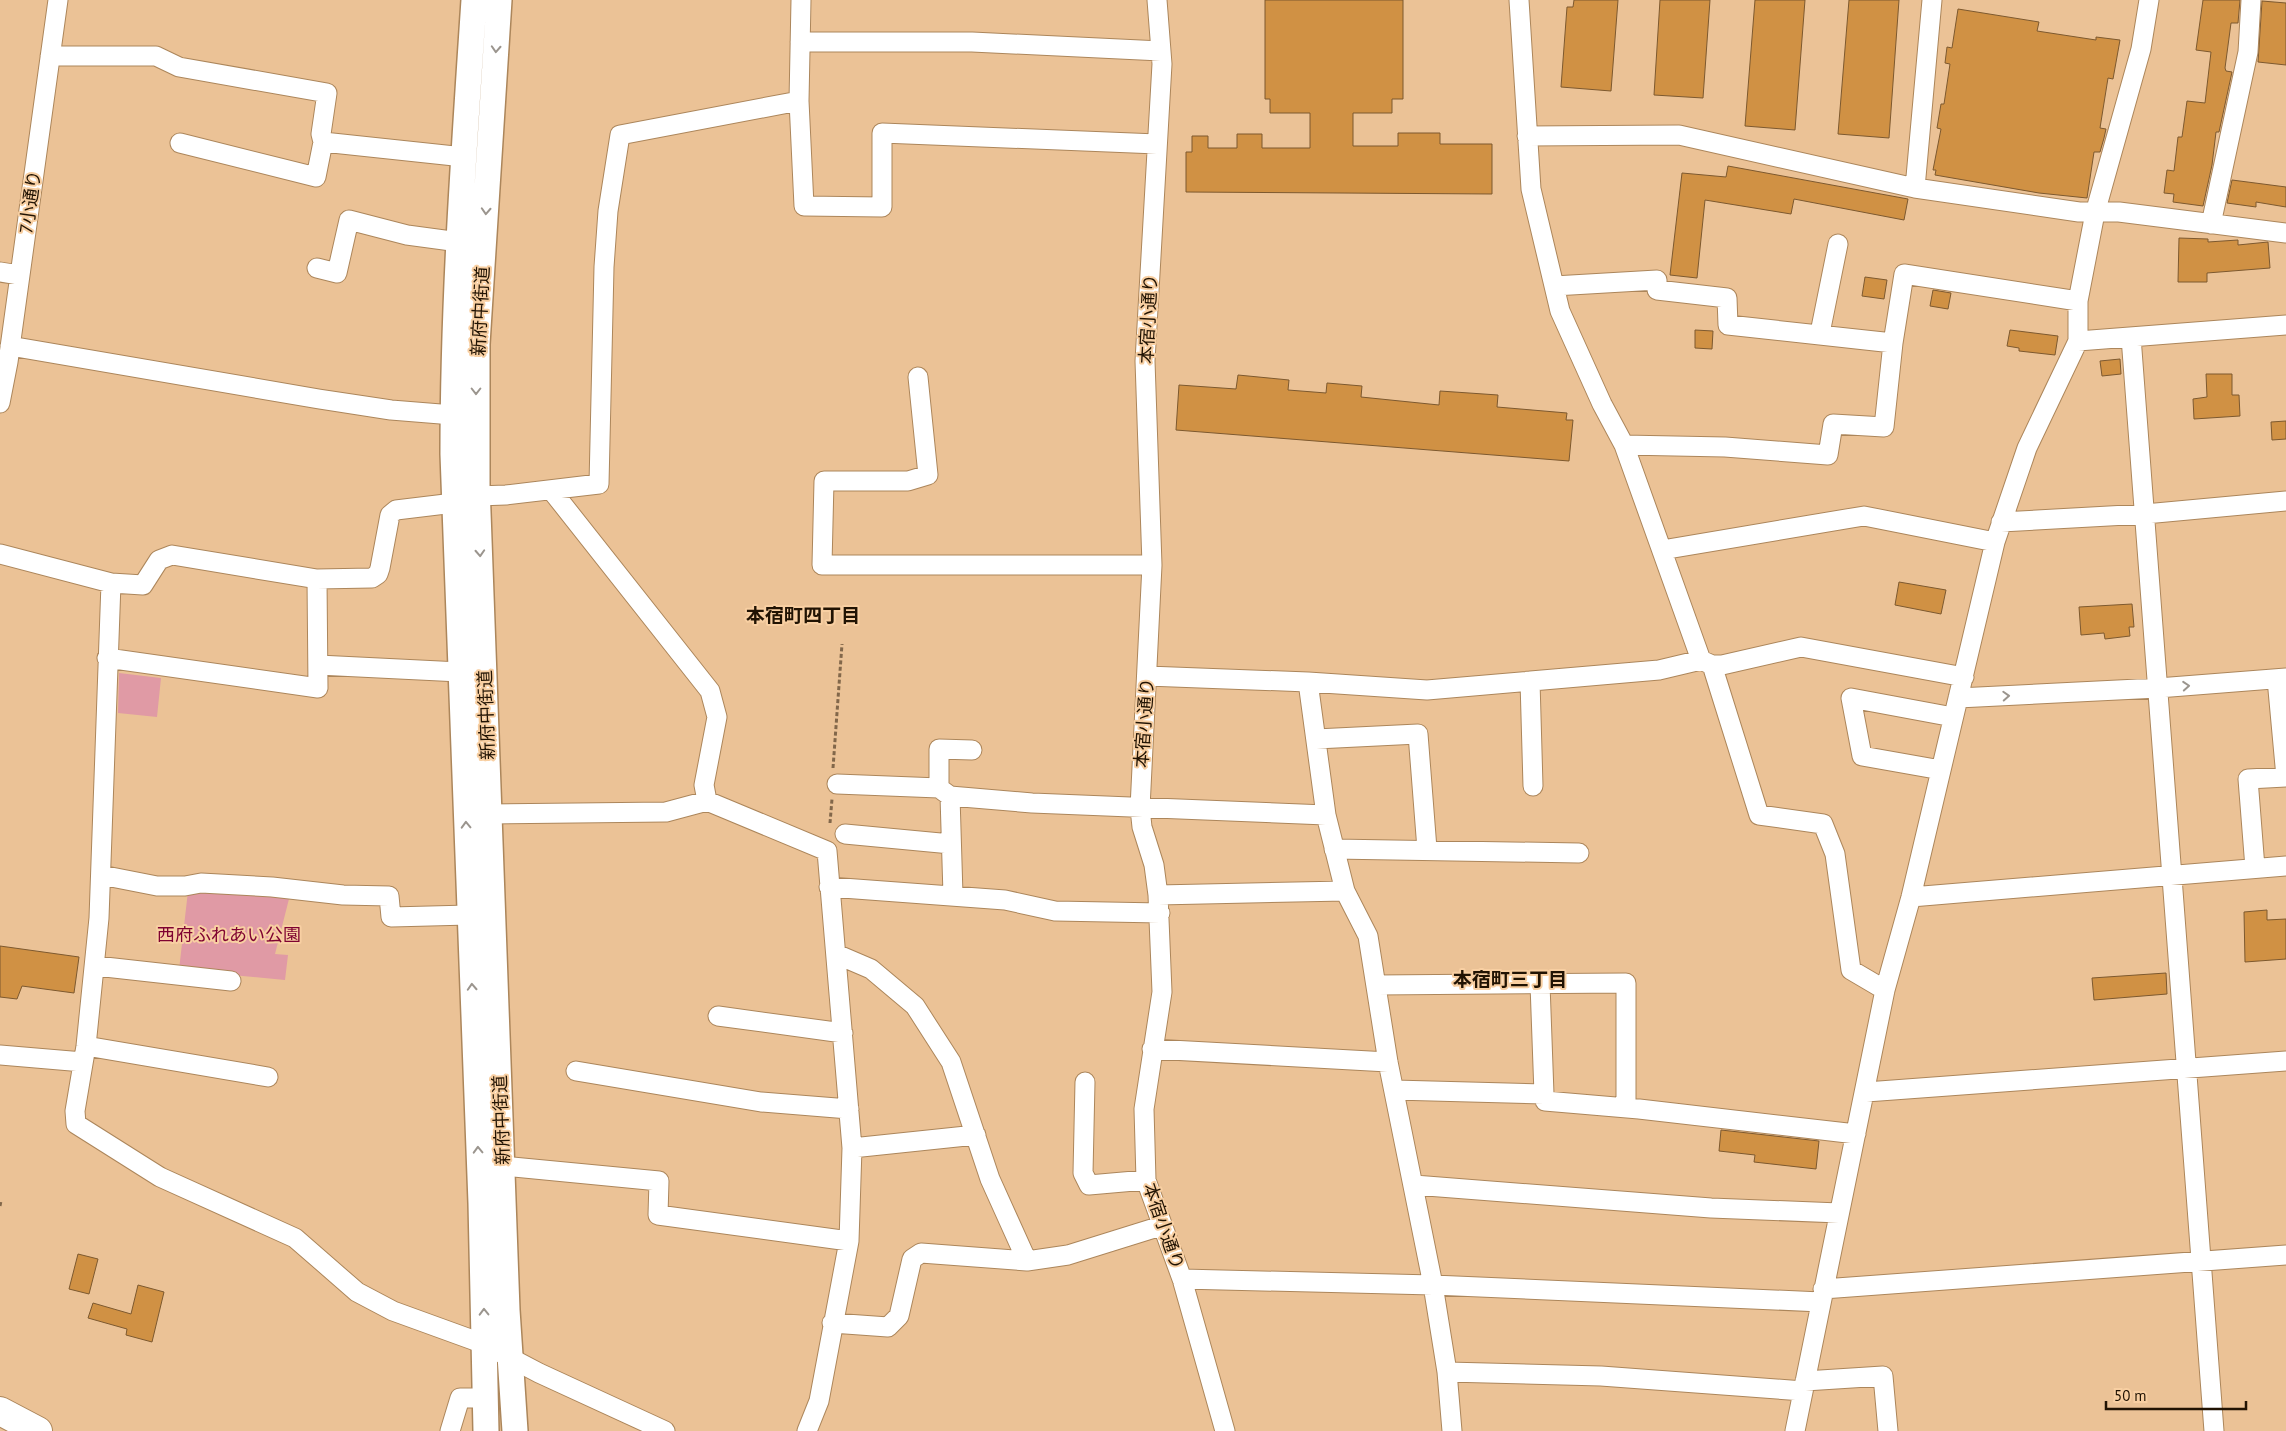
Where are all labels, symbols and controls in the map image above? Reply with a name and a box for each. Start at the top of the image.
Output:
one-way arrow [490,45,501,53]
street label: 7小通り [14,169,46,235]
one-way arrow [480,207,491,215]
street label: 新府中街道 [466,265,494,357]
street label: 本宿小通り [1134,273,1162,365]
one-way arrow [471,387,481,395]
one-way arrow [474,549,485,557]
district label: 本宿町四丁目 [746,603,860,627]
street label: 新府中街道 [473,670,499,760]
street label: 本宿小通り [1129,677,1159,769]
one-way arrow [2182,681,2190,692]
one-way arrow [2003,690,2011,701]
one-way arrow [461,821,472,829]
park label: 西府ふれあい公園 [157,923,301,946]
district label: 本宿町三丁目 [1453,967,1567,991]
one-way arrow [467,983,478,991]
street label: 新府中街道 [488,1075,514,1165]
one-way arrow [473,1146,484,1154]
street label: 本宿小通り [1138,1180,1190,1272]
one-way arrow [479,1308,489,1316]
scale bar [2106,1378,2246,1410]
text: 50 m [2114,1386,2147,1405]

